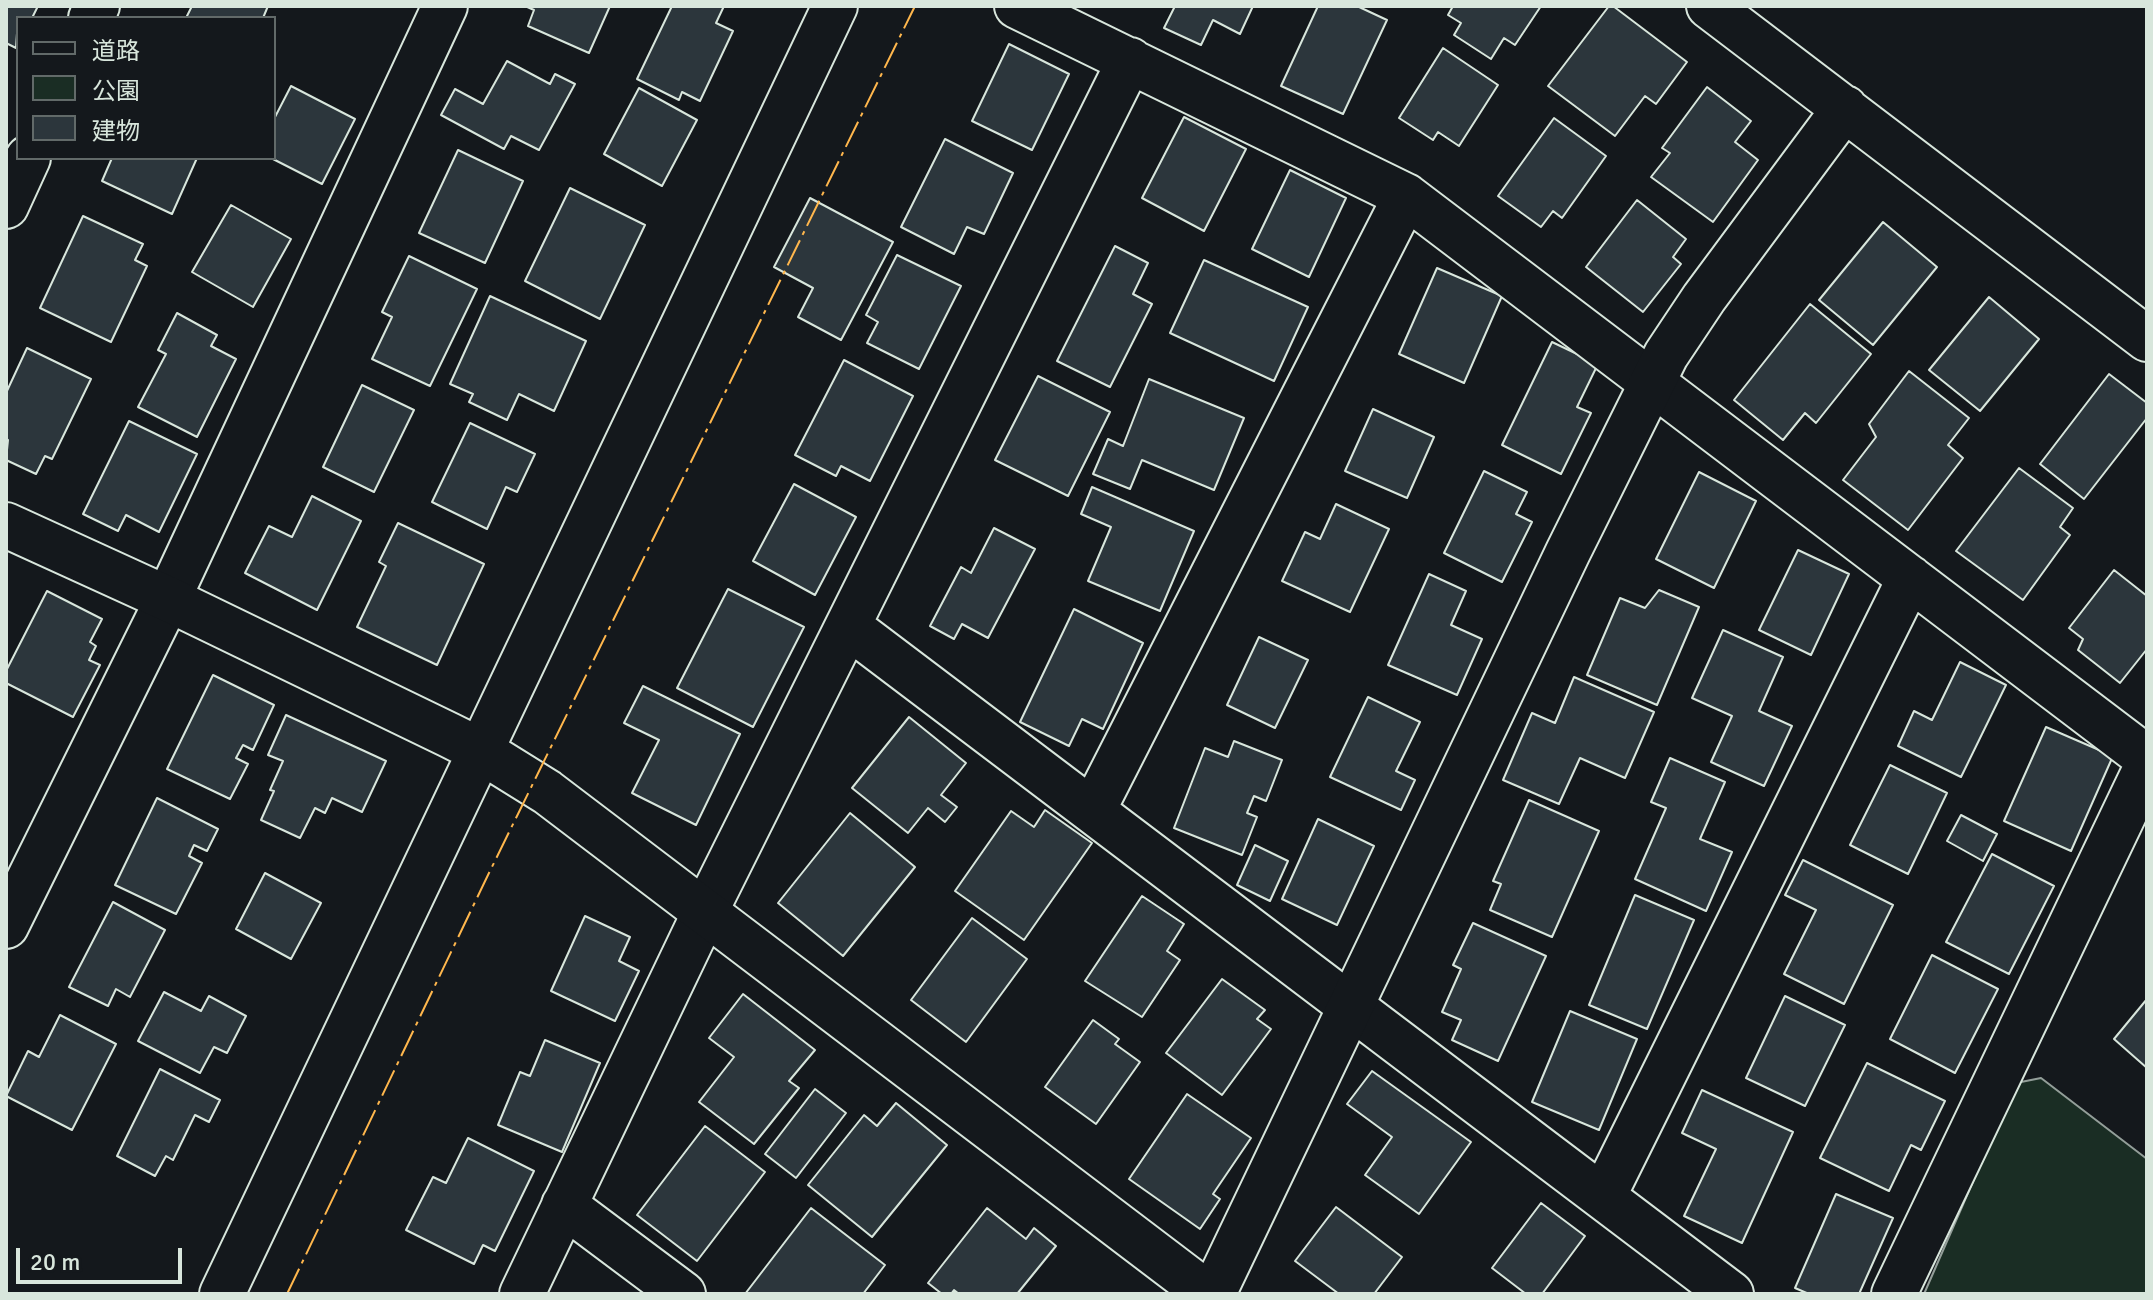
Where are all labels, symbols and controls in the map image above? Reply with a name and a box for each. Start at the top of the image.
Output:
legend [16,16,276,160]
text: 道路 [92,36,140,66]
text: 公園 [92,76,140,106]
text: 建物 [92,116,140,146]
scale bar [20,1232,186,1282]
text: 20 m [30,1247,80,1277]

